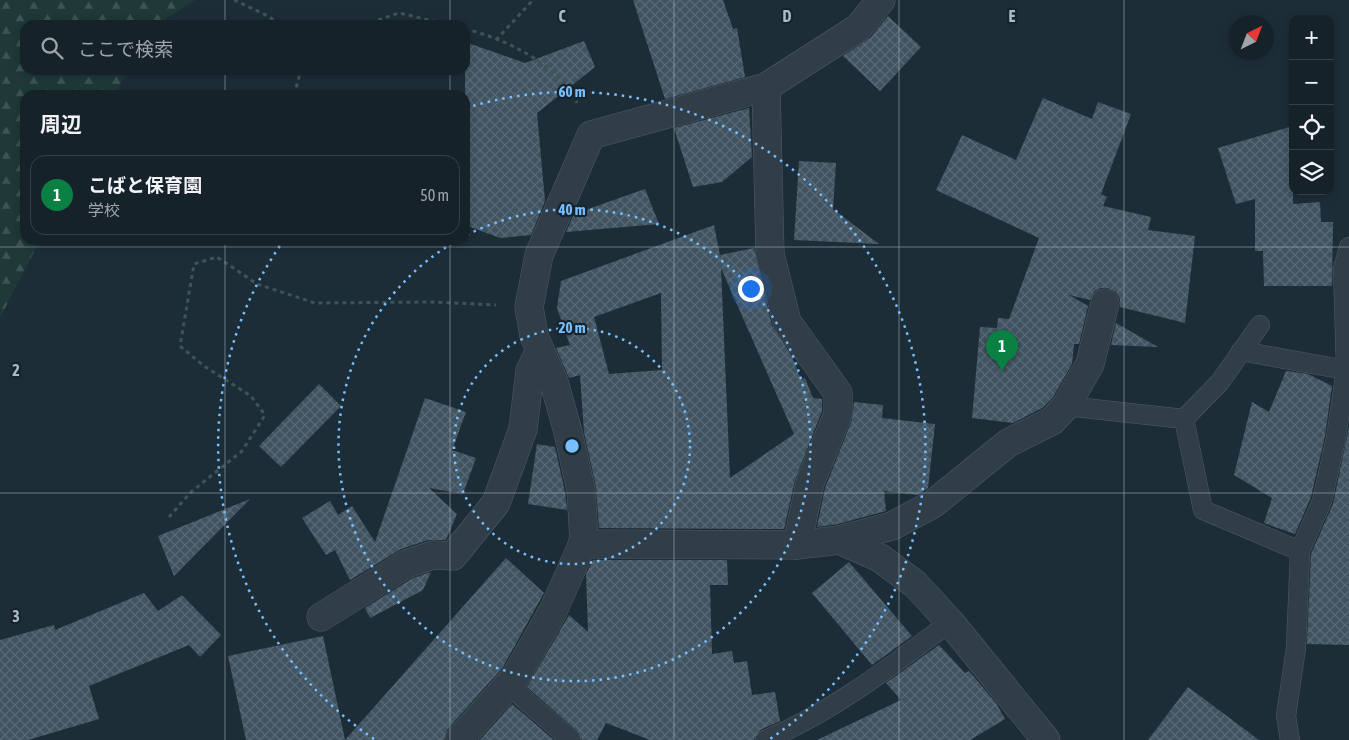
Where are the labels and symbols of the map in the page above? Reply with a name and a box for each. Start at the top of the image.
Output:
text: C [558,7,566,25]
text: D [783,7,792,25]
text: E [1009,7,1016,25]
north arrow [1229,15,1274,60]
text: 60 m [559,83,586,100]
text: 40 m [558,201,586,218]
your location [738,276,764,302]
text: 20 m [559,319,586,336]
pin: 1 [986,330,1018,371]
text: 2 [12,361,20,379]
centre of rings [563,437,581,455]
text: 3 [12,607,20,625]

